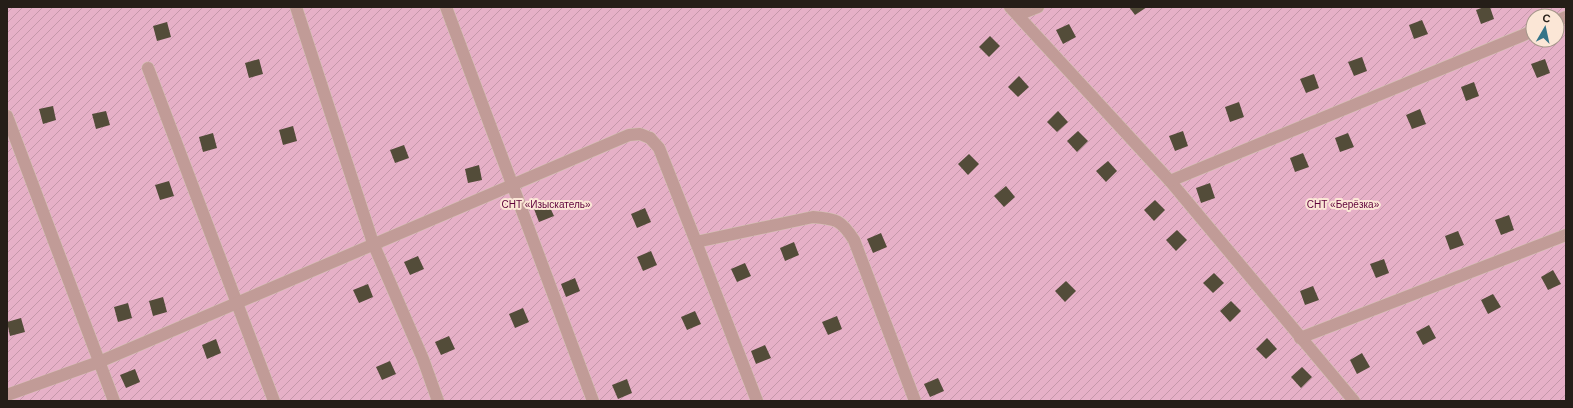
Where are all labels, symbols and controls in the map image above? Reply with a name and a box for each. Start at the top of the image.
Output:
north arrow [1525,8,1565,48]
text: С [1542,12,1551,25]
park label: СНТ «Изыскатель» [501,199,591,210]
park label: СНТ «Берёзка» [1307,199,1380,210]

